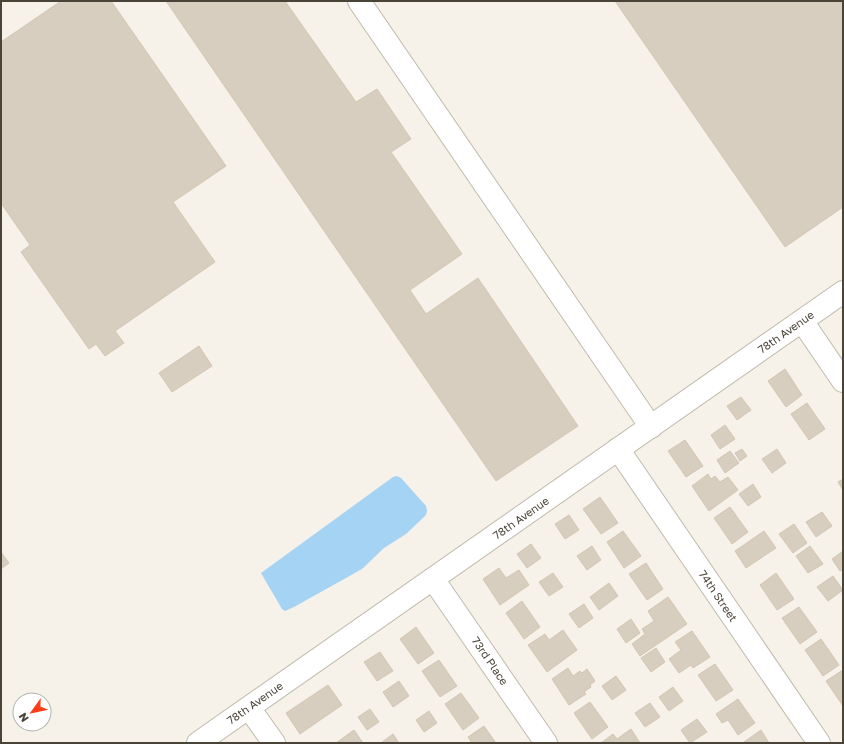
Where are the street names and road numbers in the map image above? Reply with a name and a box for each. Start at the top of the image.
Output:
street label: 78th Avenue [755,308,816,356]
street label: 78th Avenue [490,494,551,542]
street label: 74th Street [697,568,740,624]
street label: 73rd Place [470,634,511,687]
street label: 78th Avenue [224,679,285,727]

